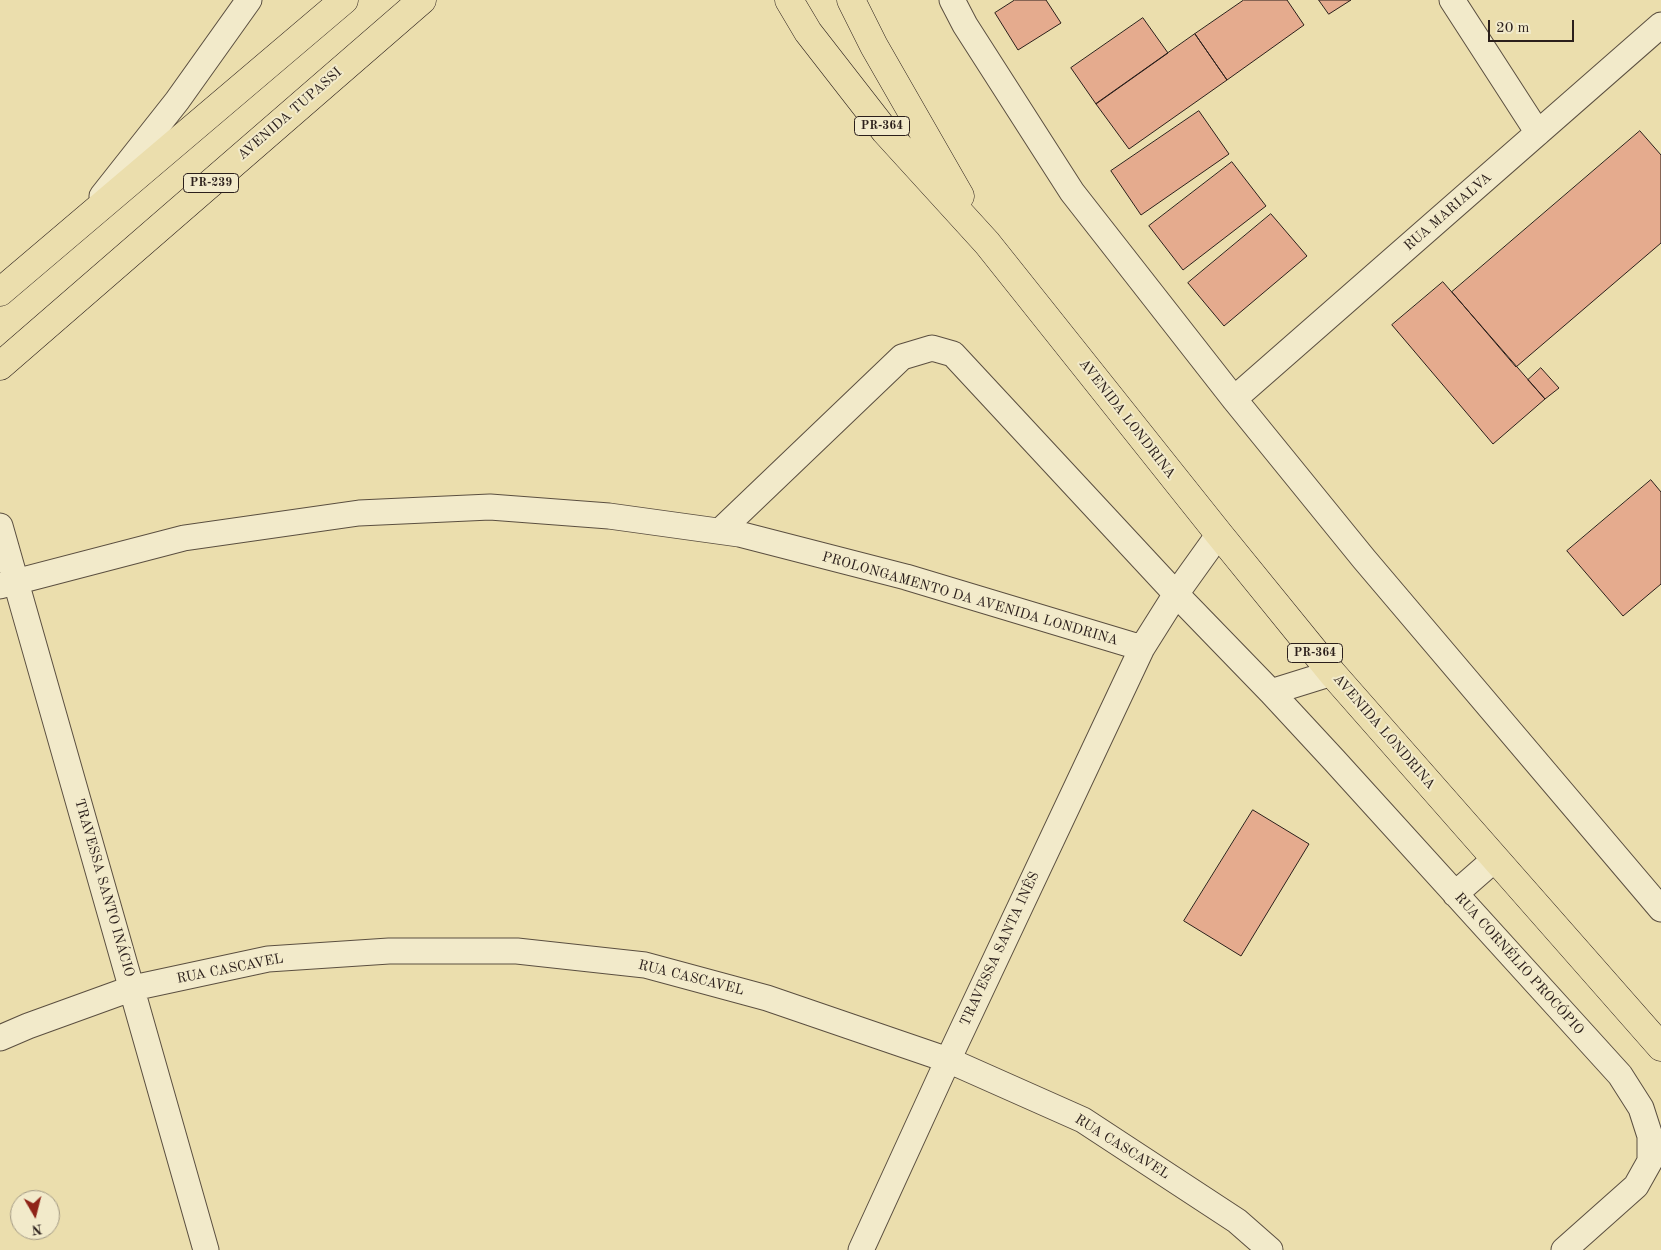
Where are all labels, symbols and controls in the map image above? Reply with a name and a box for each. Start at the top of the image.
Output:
scale bar [1491,10,1577,42]
text: 20 m [1496,21,1530,36]
street label: AVENIDA TUPASSI [234,64,346,164]
road number: PR-364 [854,116,910,136]
street label: RUA MARIALVA [1401,169,1495,255]
road number: PR-239 [184,174,238,192]
street label: AVENIDA LONDRINA [1075,356,1179,482]
street label: PROLONGAMENTO DA AVENIDA LONDRINA [820,549,1120,649]
road number: PR-364 [1288,644,1342,662]
street label: AVENIDA LONDRINA [1329,671,1439,793]
street label: TRAVESSA SANTO INÁCIO [70,797,138,979]
street label: TRAVESSA SANTA INÊS [957,869,1043,1029]
street label: RUA CORNÉLIO PROCÓPIO [1451,890,1587,1038]
street label: RUA CASCAVEL [175,950,285,988]
street label: RUA CASCAVEL [636,957,746,999]
street label: RUA CASCAVEL [1071,1111,1173,1183]
north arrow [10,1190,60,1240]
text: N [31,1221,43,1237]

